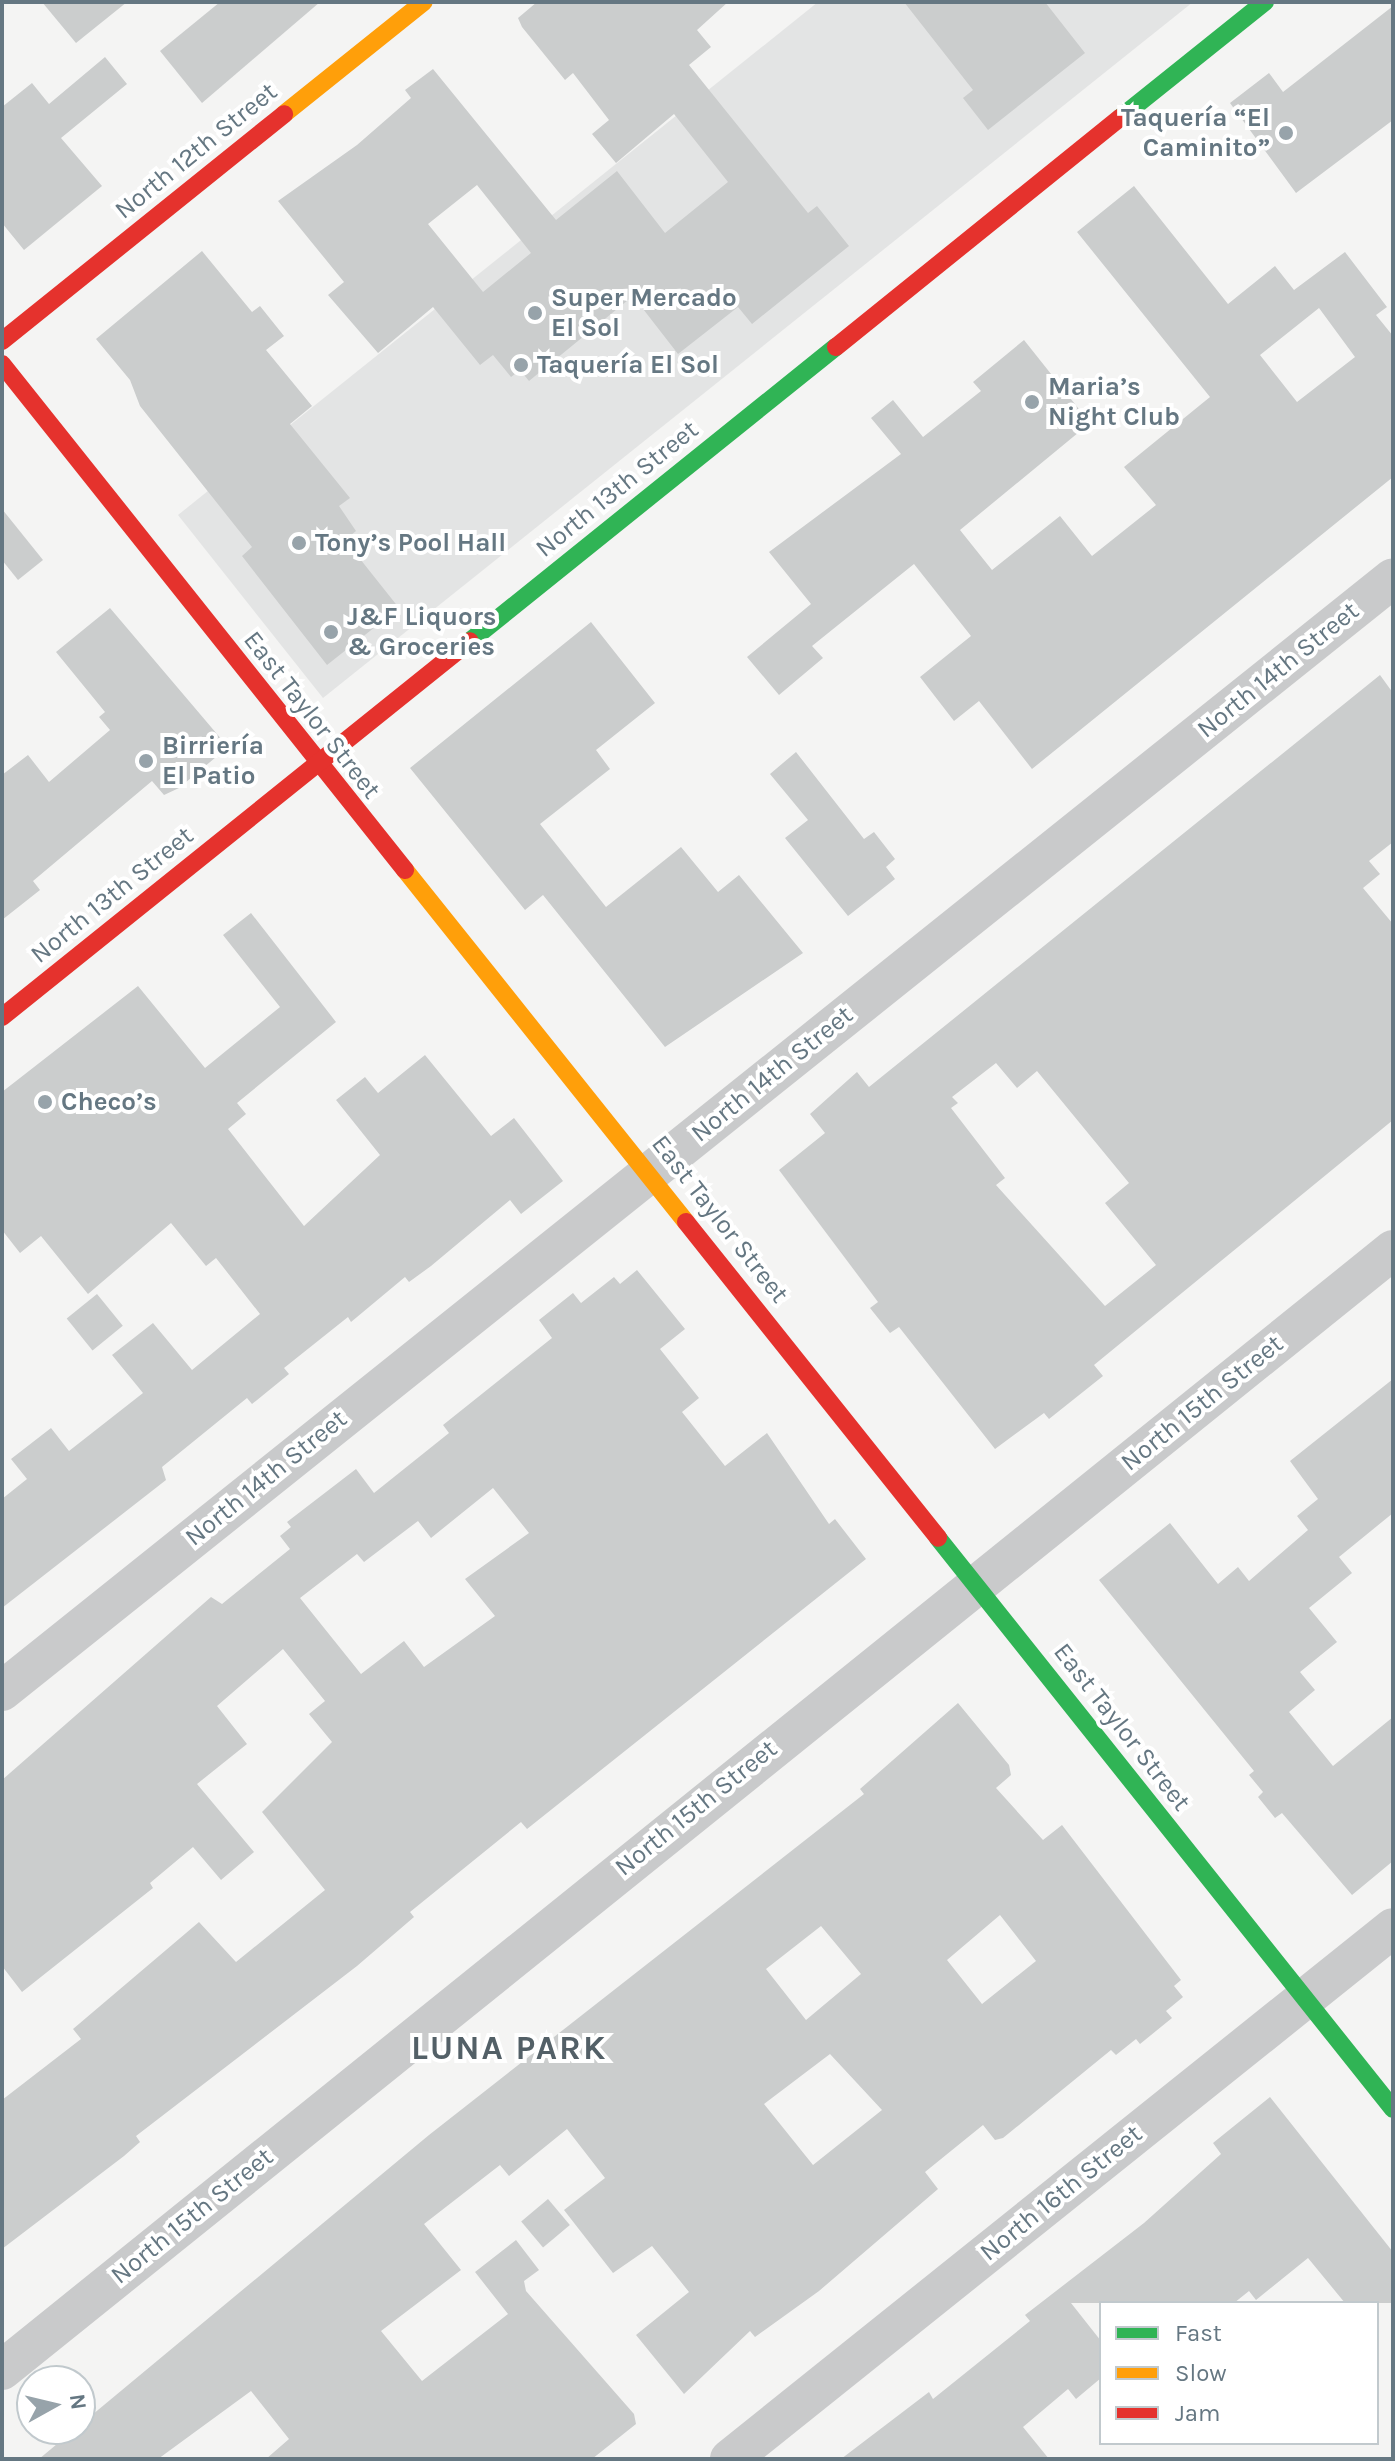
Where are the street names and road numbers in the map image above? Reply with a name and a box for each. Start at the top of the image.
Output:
street label: North 12th Street [109,76,283,226]
street label: North 13th Street [529,414,705,564]
street label: North 14th Street [1191,595,1365,745]
street label: East Taylor Street [237,625,387,805]
street label: North 13th Street [24,820,200,970]
street label: North 14th Street [685,999,859,1149]
street label: East Taylor Street [645,1129,795,1309]
street label: North 15th Street [1115,1328,1289,1478]
street label: North 14th Street [179,1403,353,1553]
street label: East Taylor Street [1047,1637,1197,1817]
street label: North 15th Street [609,1733,783,1883]
street label: North 16th Street [974,2118,1148,2268]
street label: North 15th Street [105,2141,279,2291]

